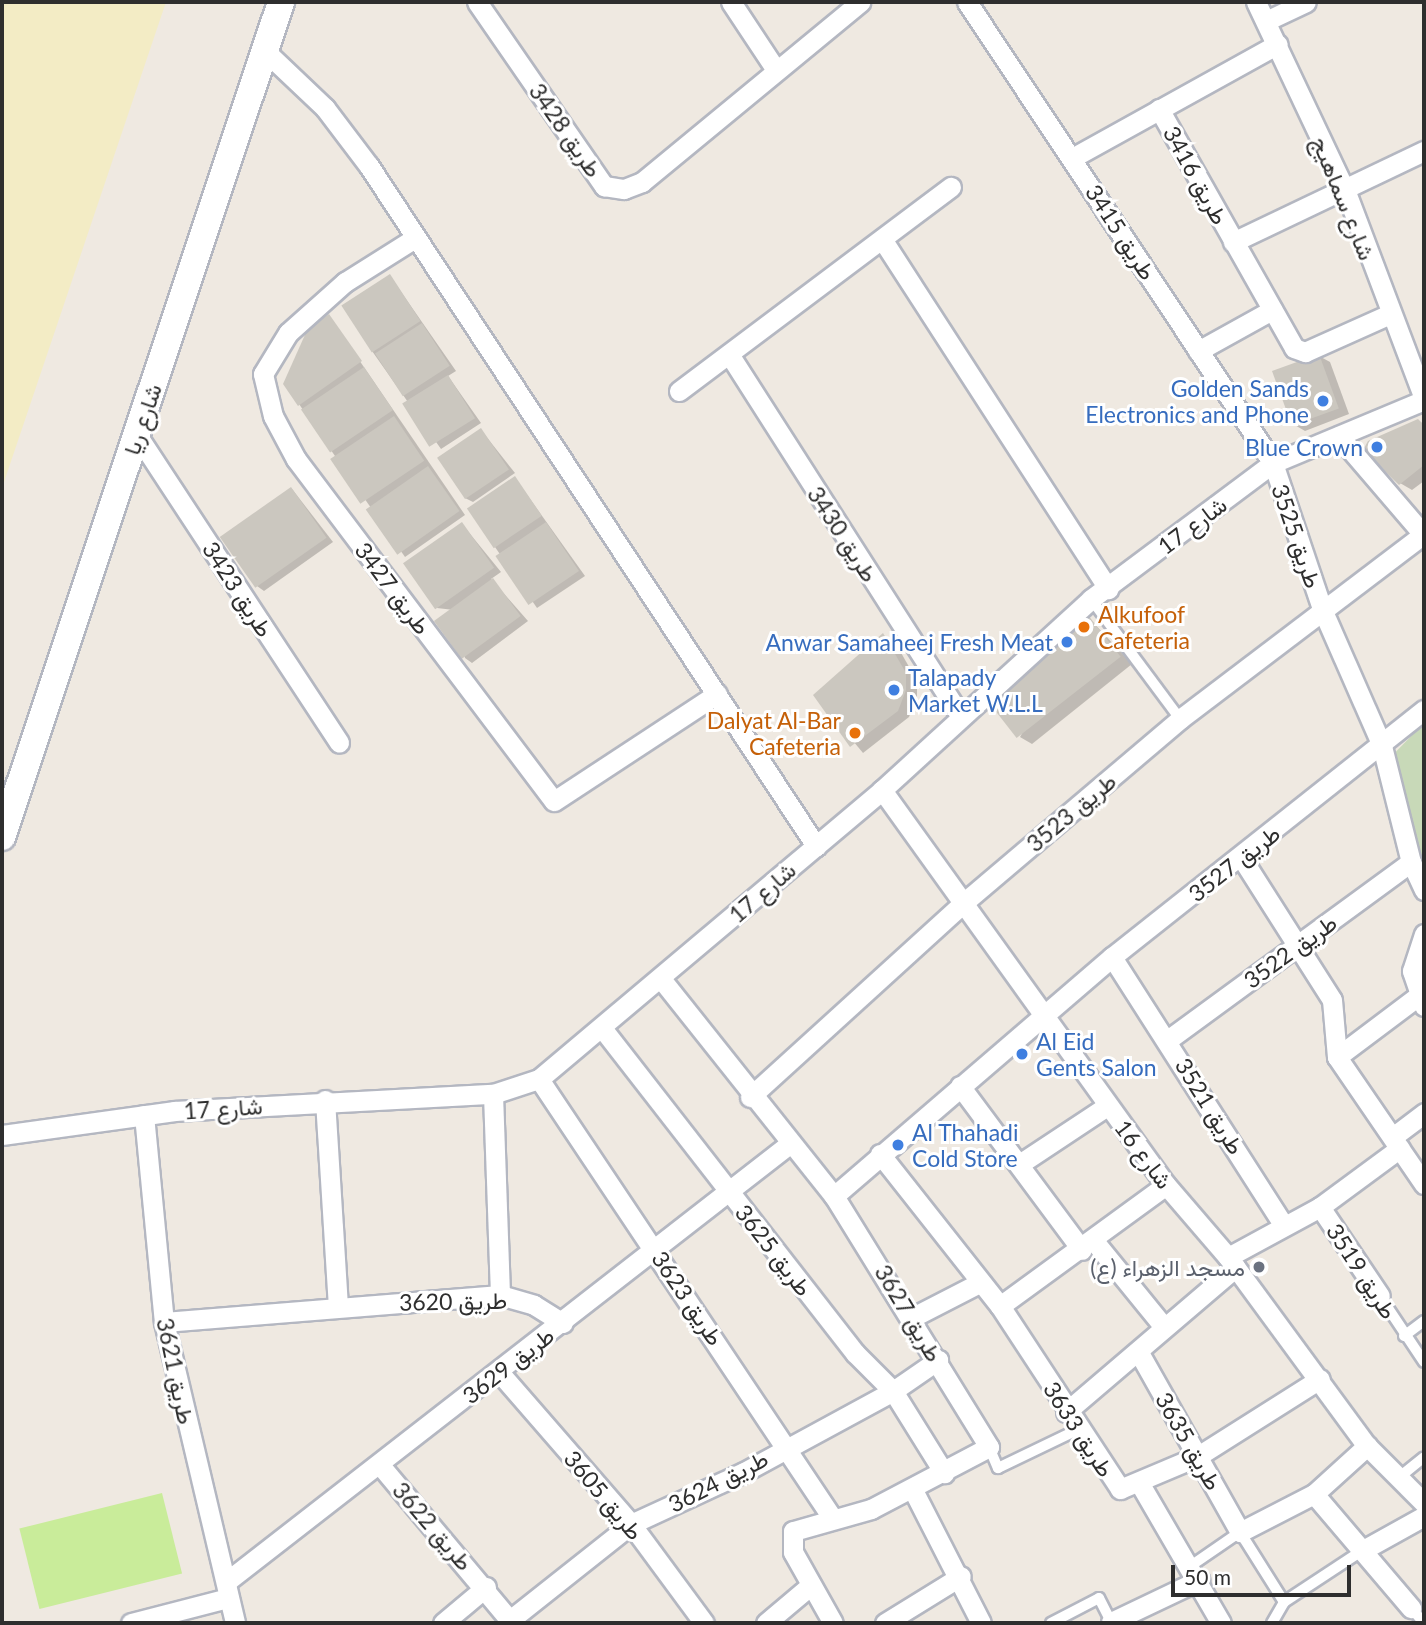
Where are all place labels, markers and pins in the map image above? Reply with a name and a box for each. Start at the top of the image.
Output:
place label: Golden Sands Electronics and Phone [1085,374,1309,428]
marker: Golden Sands Electronics and Phone [1315,393,1331,409]
place label: Blue Crown [1245,433,1363,461]
marker: Blue Crown [1369,439,1385,455]
place label: Alkufoof Cafeteria [1098,600,1190,654]
marker: Alkufoof Cafeteria [1076,619,1092,635]
place label: Anwar Samaheej Fresh Meat [765,628,1053,656]
marker: Anwar Samaheej Fresh Meat [1059,634,1075,650]
place label: Talapady Market W.L.L [908,663,1043,717]
marker: Talapady Market W.L.L [886,682,902,698]
place label: Dalyat Al-Bar Cafeteria [706,706,841,760]
marker: Dalyat Al-Bar Cafeteria [847,725,863,741]
place label: Al Eid Gents Salon [1036,1027,1157,1081]
marker: Al Eid Gents Salon [1014,1046,1030,1062]
place label: Al Thahadi Cold Store [912,1118,1019,1172]
marker: Al Thahadi Cold Store [890,1137,906,1153]
place label: مسجد الزهراء (ع) [1090,1253,1245,1281]
marker: مسجد الزهراء (ع) [1251,1259,1267,1275]

